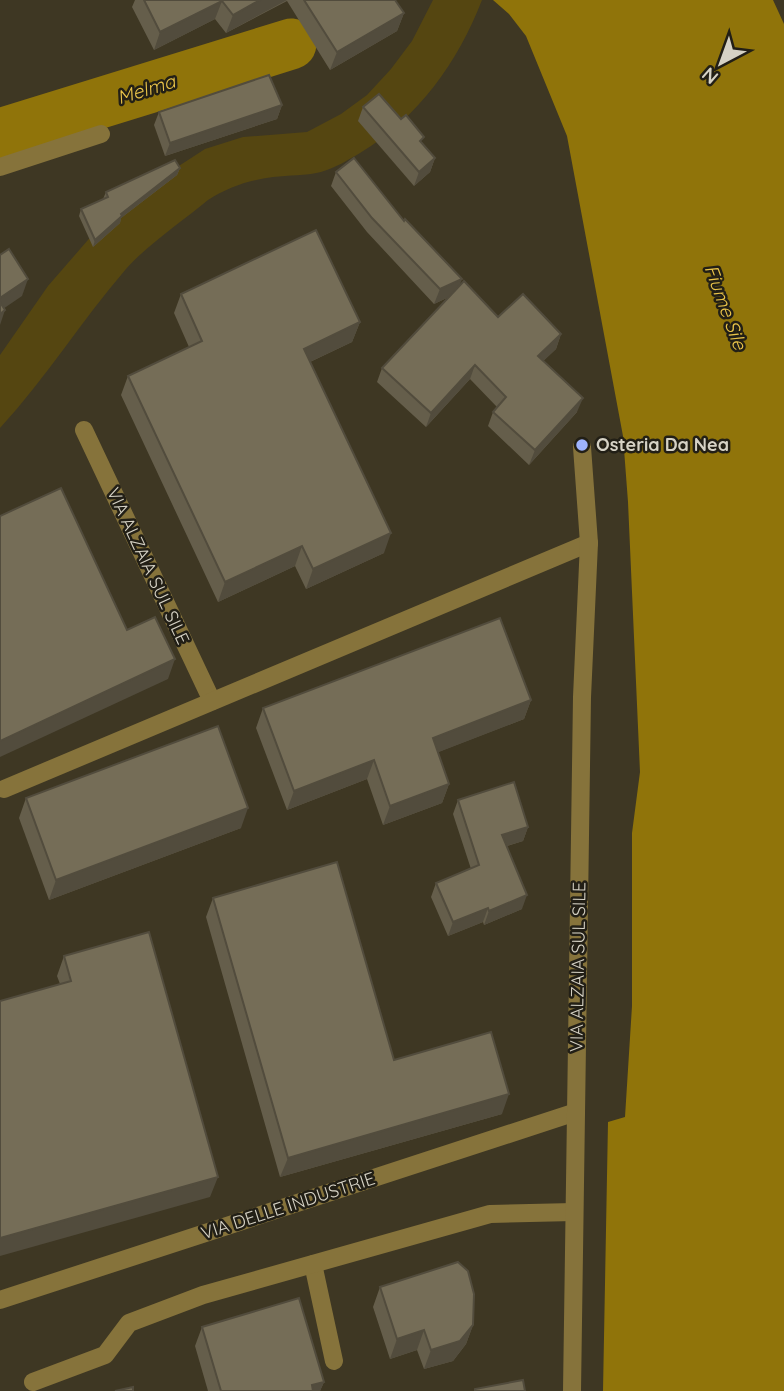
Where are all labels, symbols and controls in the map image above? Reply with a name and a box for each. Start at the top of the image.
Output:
north arrow [686,28,756,98]
text: N [697,62,723,89]
water label: Melma [114,68,179,109]
water label: Fiume Sile [700,261,753,354]
place label: Osteria Da Nea [596,433,729,456]
marker: Osteria Da Nea [574,437,590,453]
street label: VIA ALZAIA SUL SILE [102,484,195,648]
street label: VIA ALZAIA SUL SILE [565,882,590,1052]
street label: VIA DELLE INDUSTRIE [198,1167,378,1245]

